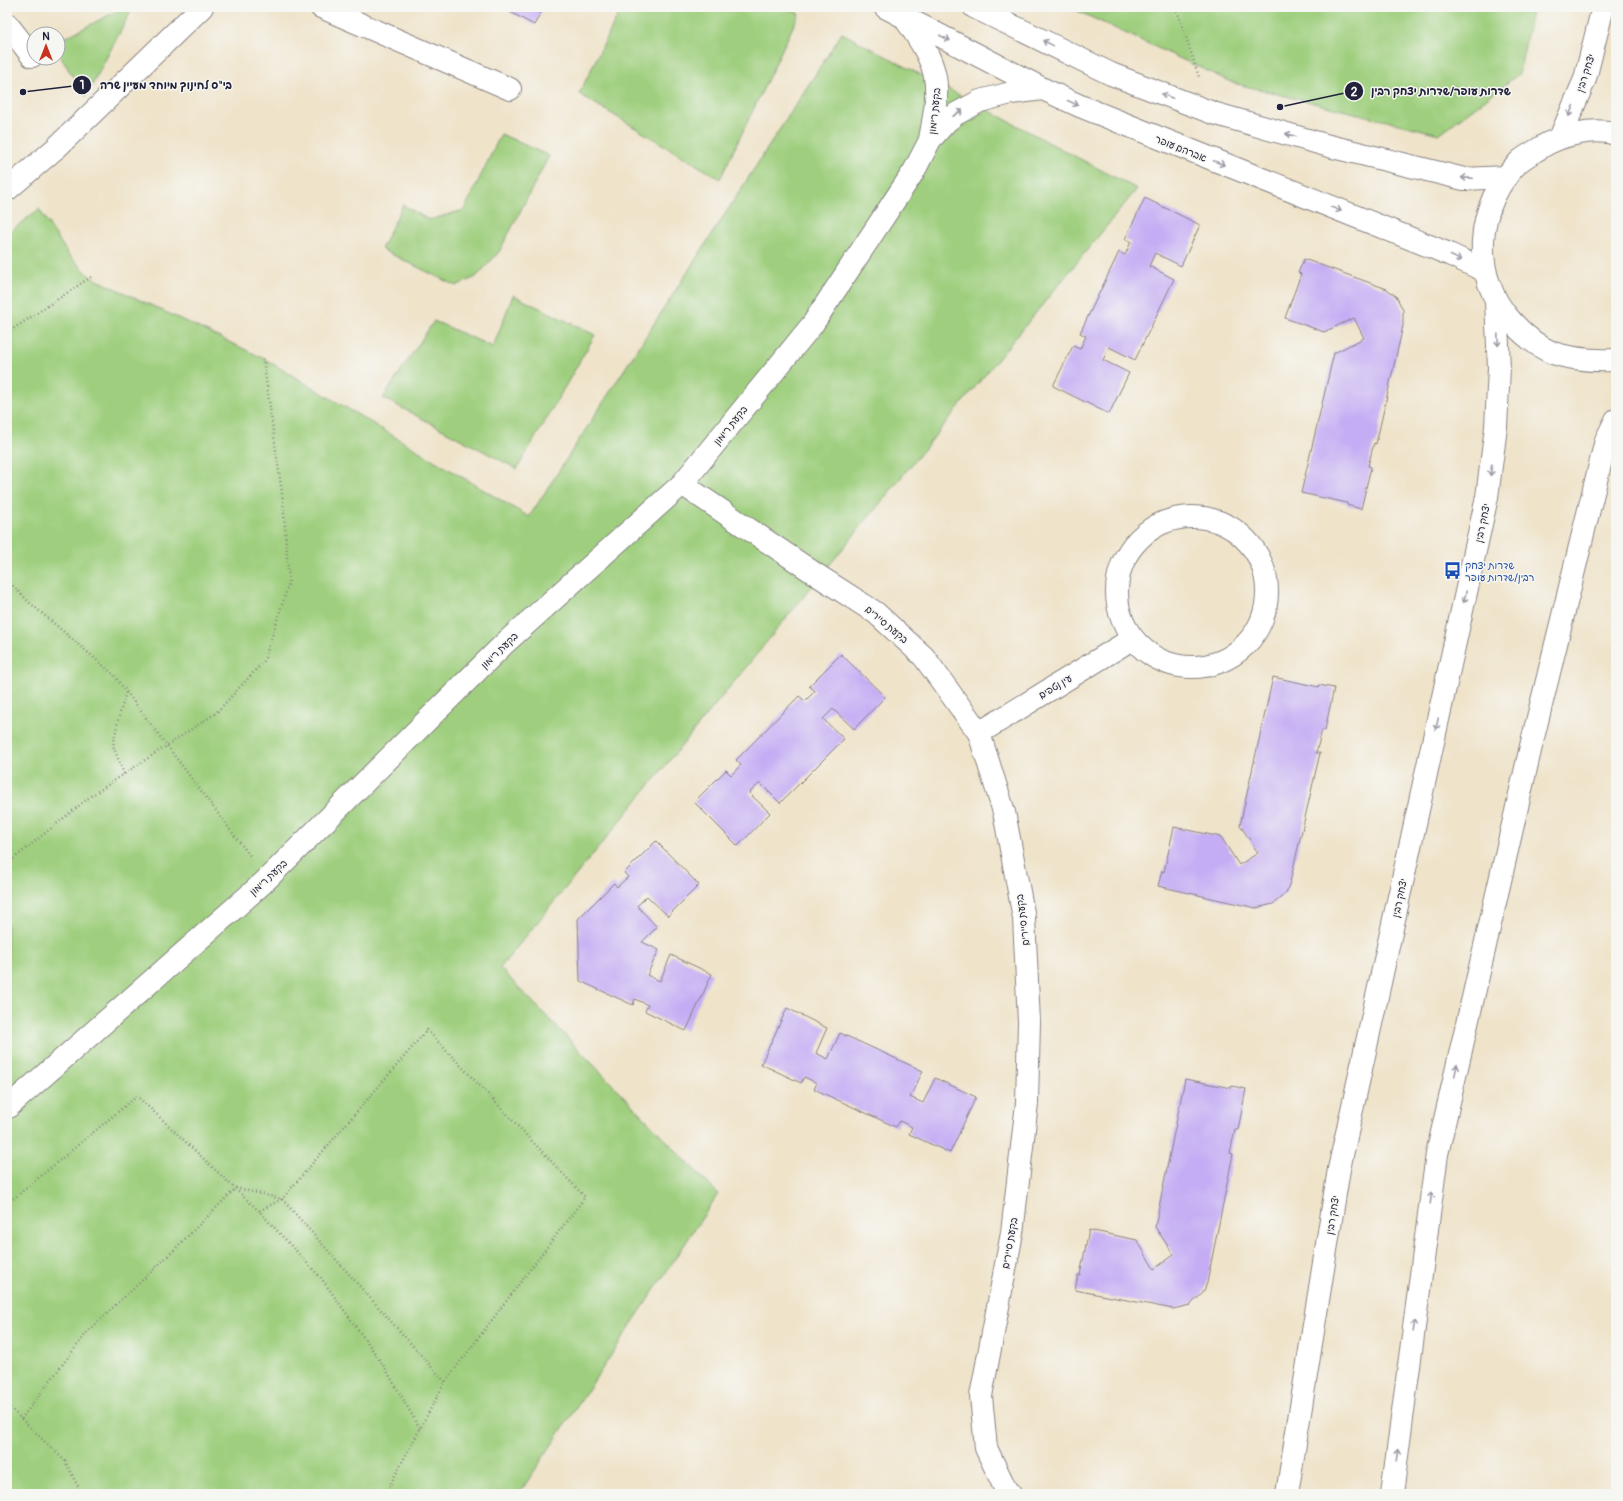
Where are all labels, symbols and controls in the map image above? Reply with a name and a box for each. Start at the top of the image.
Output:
north arrow [26,26,66,66]
text: N [42,30,50,43]
one-way arrow [938,35,950,43]
one-way arrow [1043,39,1055,46]
street label: יצחק רבין [1574,53,1598,94]
callout: בי"ס לחינוך מיוחד מעיין שרה [72,73,241,96]
text: 1 [80,78,84,93]
text: בי"ס לחינוך מיוחד מעיין שרה [100,79,232,92]
callout: שדרות עופר/שדרות יצחק רבין [1344,80,1519,103]
text: 2 [1351,85,1358,100]
text: שדרות עופר/שדרות יצחק רבין [1371,85,1511,98]
street label: בקעת רימון [927,87,943,135]
one-way arrow [1162,91,1174,99]
one-way arrow [1067,100,1079,107]
one-way arrow [1567,104,1574,116]
one-way arrow [952,109,963,117]
one-way arrow [1285,131,1298,138]
street label: אברהם עופר [1153,133,1208,165]
one-way arrow [1213,160,1225,168]
one-way arrow [1461,175,1474,182]
one-way arrow [1329,205,1341,213]
one-way arrow [1450,255,1462,262]
one-way arrow [1494,333,1501,346]
street label: בקעת רימון [711,404,750,448]
one-way arrow [1487,463,1495,476]
street label: יצחק רבין [1473,503,1493,544]
place label: שדרות יצחק רבין/שדרות עופר [1465,560,1535,584]
bus stop icon: שדרות יצחק רבין/שדרות עופר [1442,561,1462,581]
one-way arrow [1461,590,1469,603]
street label: בקעת סיירים [863,603,910,646]
street label: בקעת רימון [479,630,521,671]
street label: עין נטפים [1037,672,1075,701]
one-way arrow [1433,717,1441,730]
street label: בקעת רימון [247,857,290,898]
street label: יצחק רבין [1390,878,1410,919]
street label: בקעת סיירים [1014,893,1032,946]
one-way arrow [1453,1064,1461,1077]
one-way arrow [1427,1192,1435,1205]
street label: יצחק רבין [1324,1195,1342,1236]
street label: בקעת סיירים [1000,1217,1020,1270]
one-way arrow [1410,1320,1418,1333]
one-way arrow [1393,1449,1401,1462]

